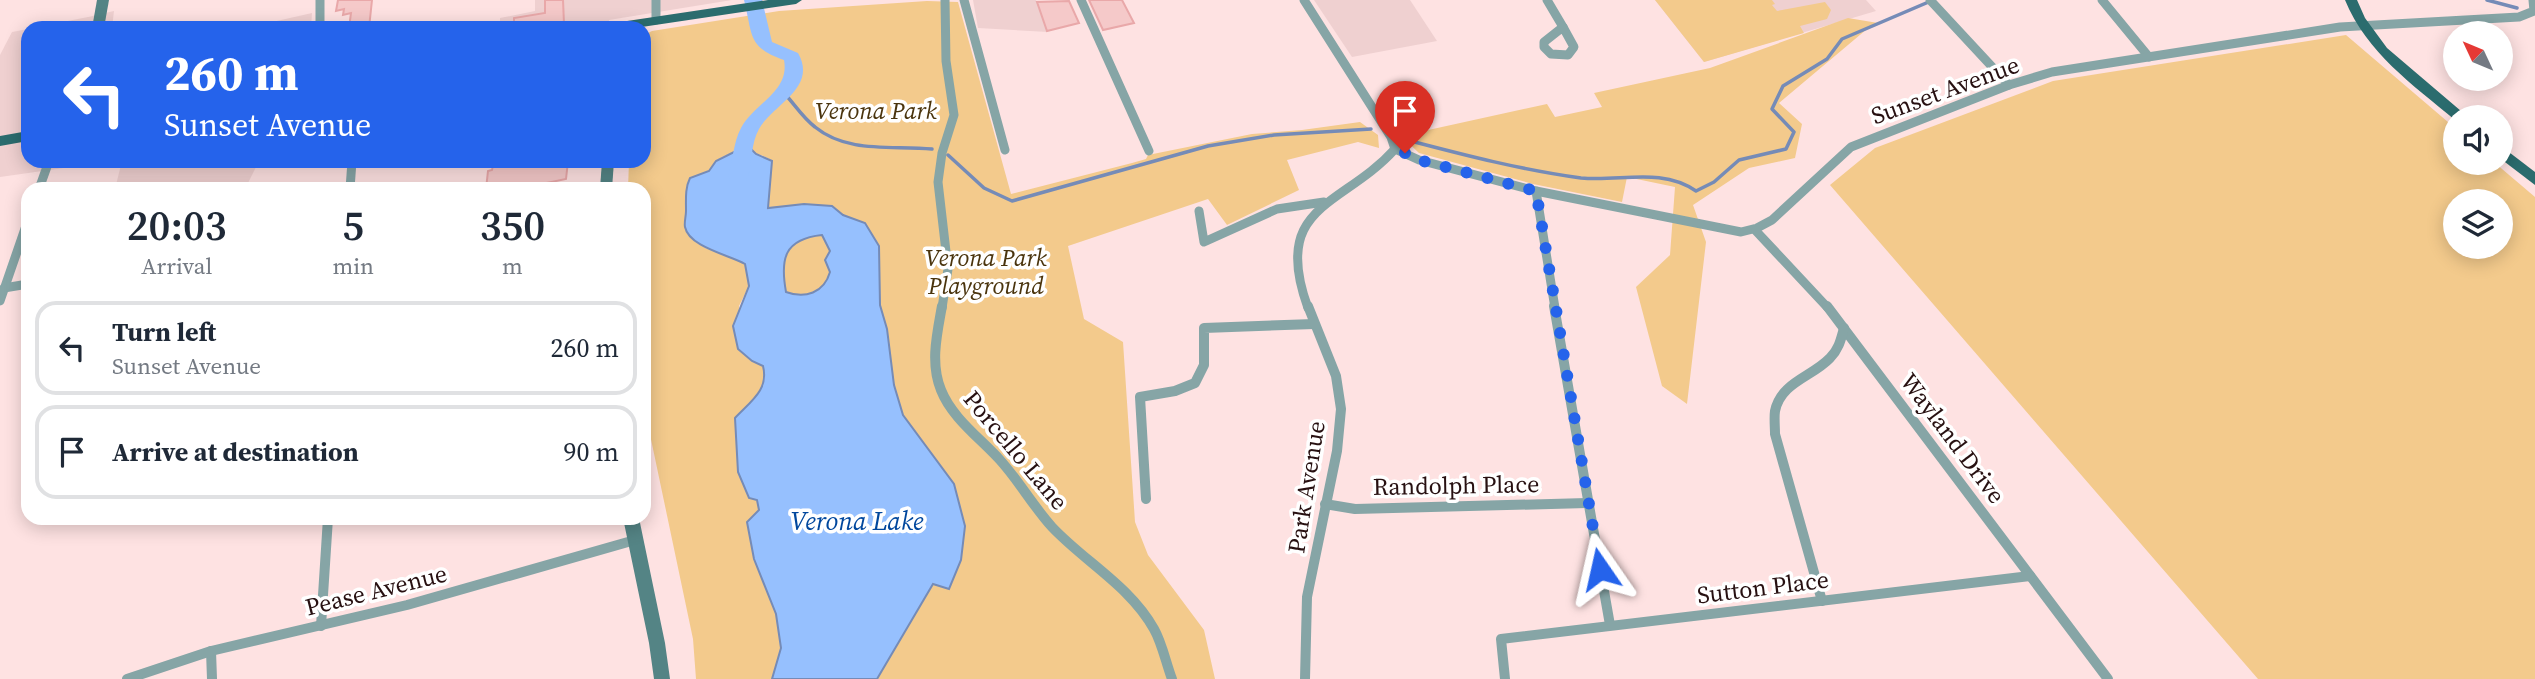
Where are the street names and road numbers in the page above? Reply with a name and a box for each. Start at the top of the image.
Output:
street label: Sunset Avenue [1866,48,2024,132]
street label: Wayland Drive [1893,366,2013,510]
street label: Porcello Lane [956,383,1076,517]
street label: Park Avenue [1279,418,1333,556]
street label: Randolph Place [1372,467,1540,503]
street label: Pease Avenue [302,556,450,624]
street label: Sutton Place [1695,563,1831,611]

